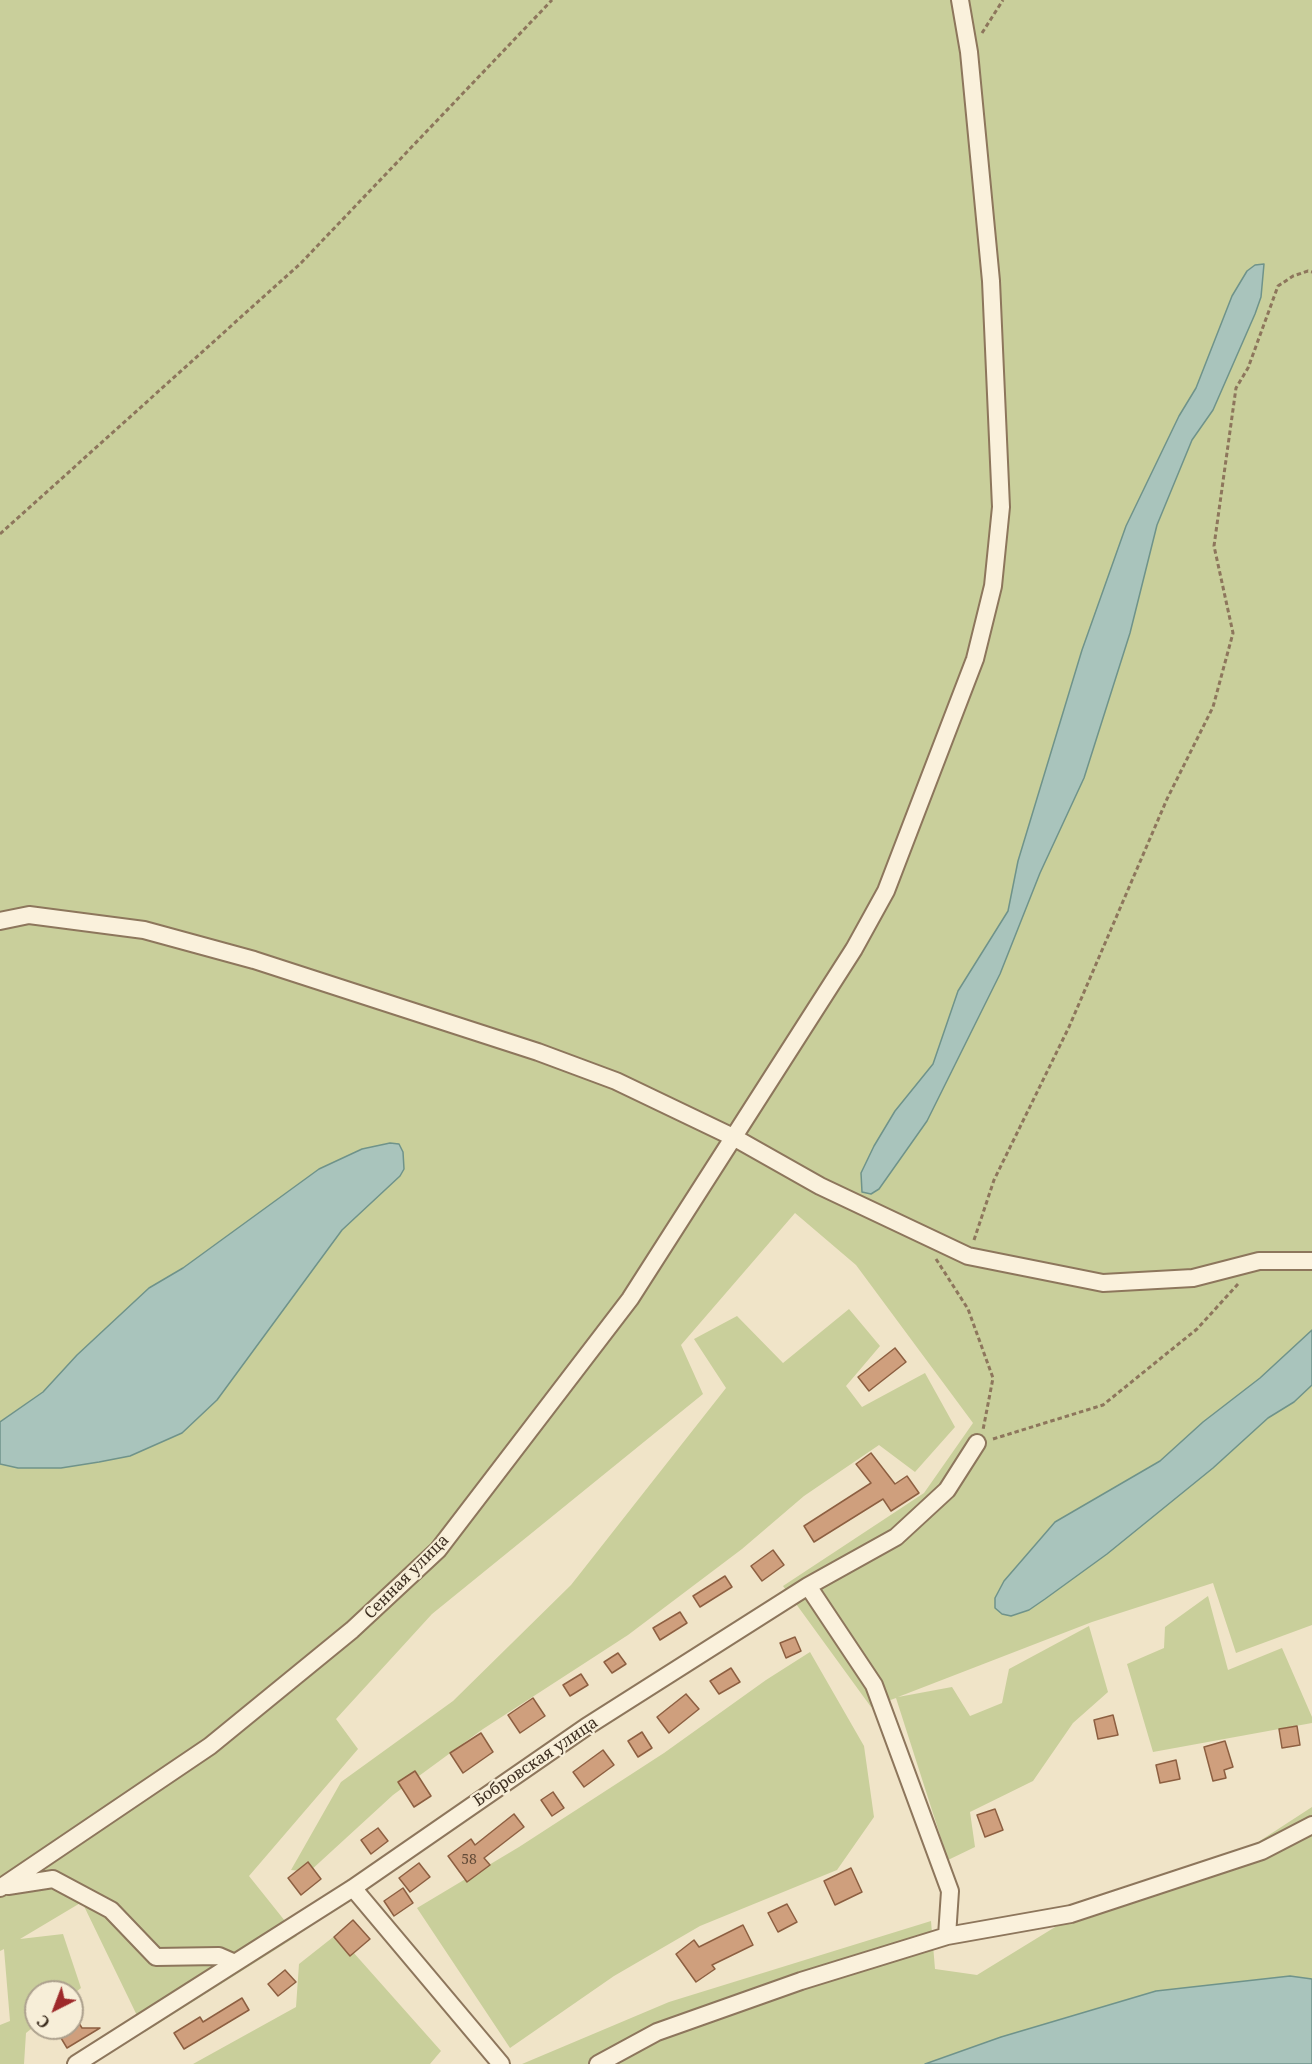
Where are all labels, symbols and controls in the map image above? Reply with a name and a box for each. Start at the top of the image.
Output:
street label: Сенная улица [361,1531,453,1623]
street label: Бобровская улица [470,1713,602,1811]
house number: 58 [461,1852,477,1868]
north arrow [24,1980,84,2040]
text: С [32,2010,55,2034]

